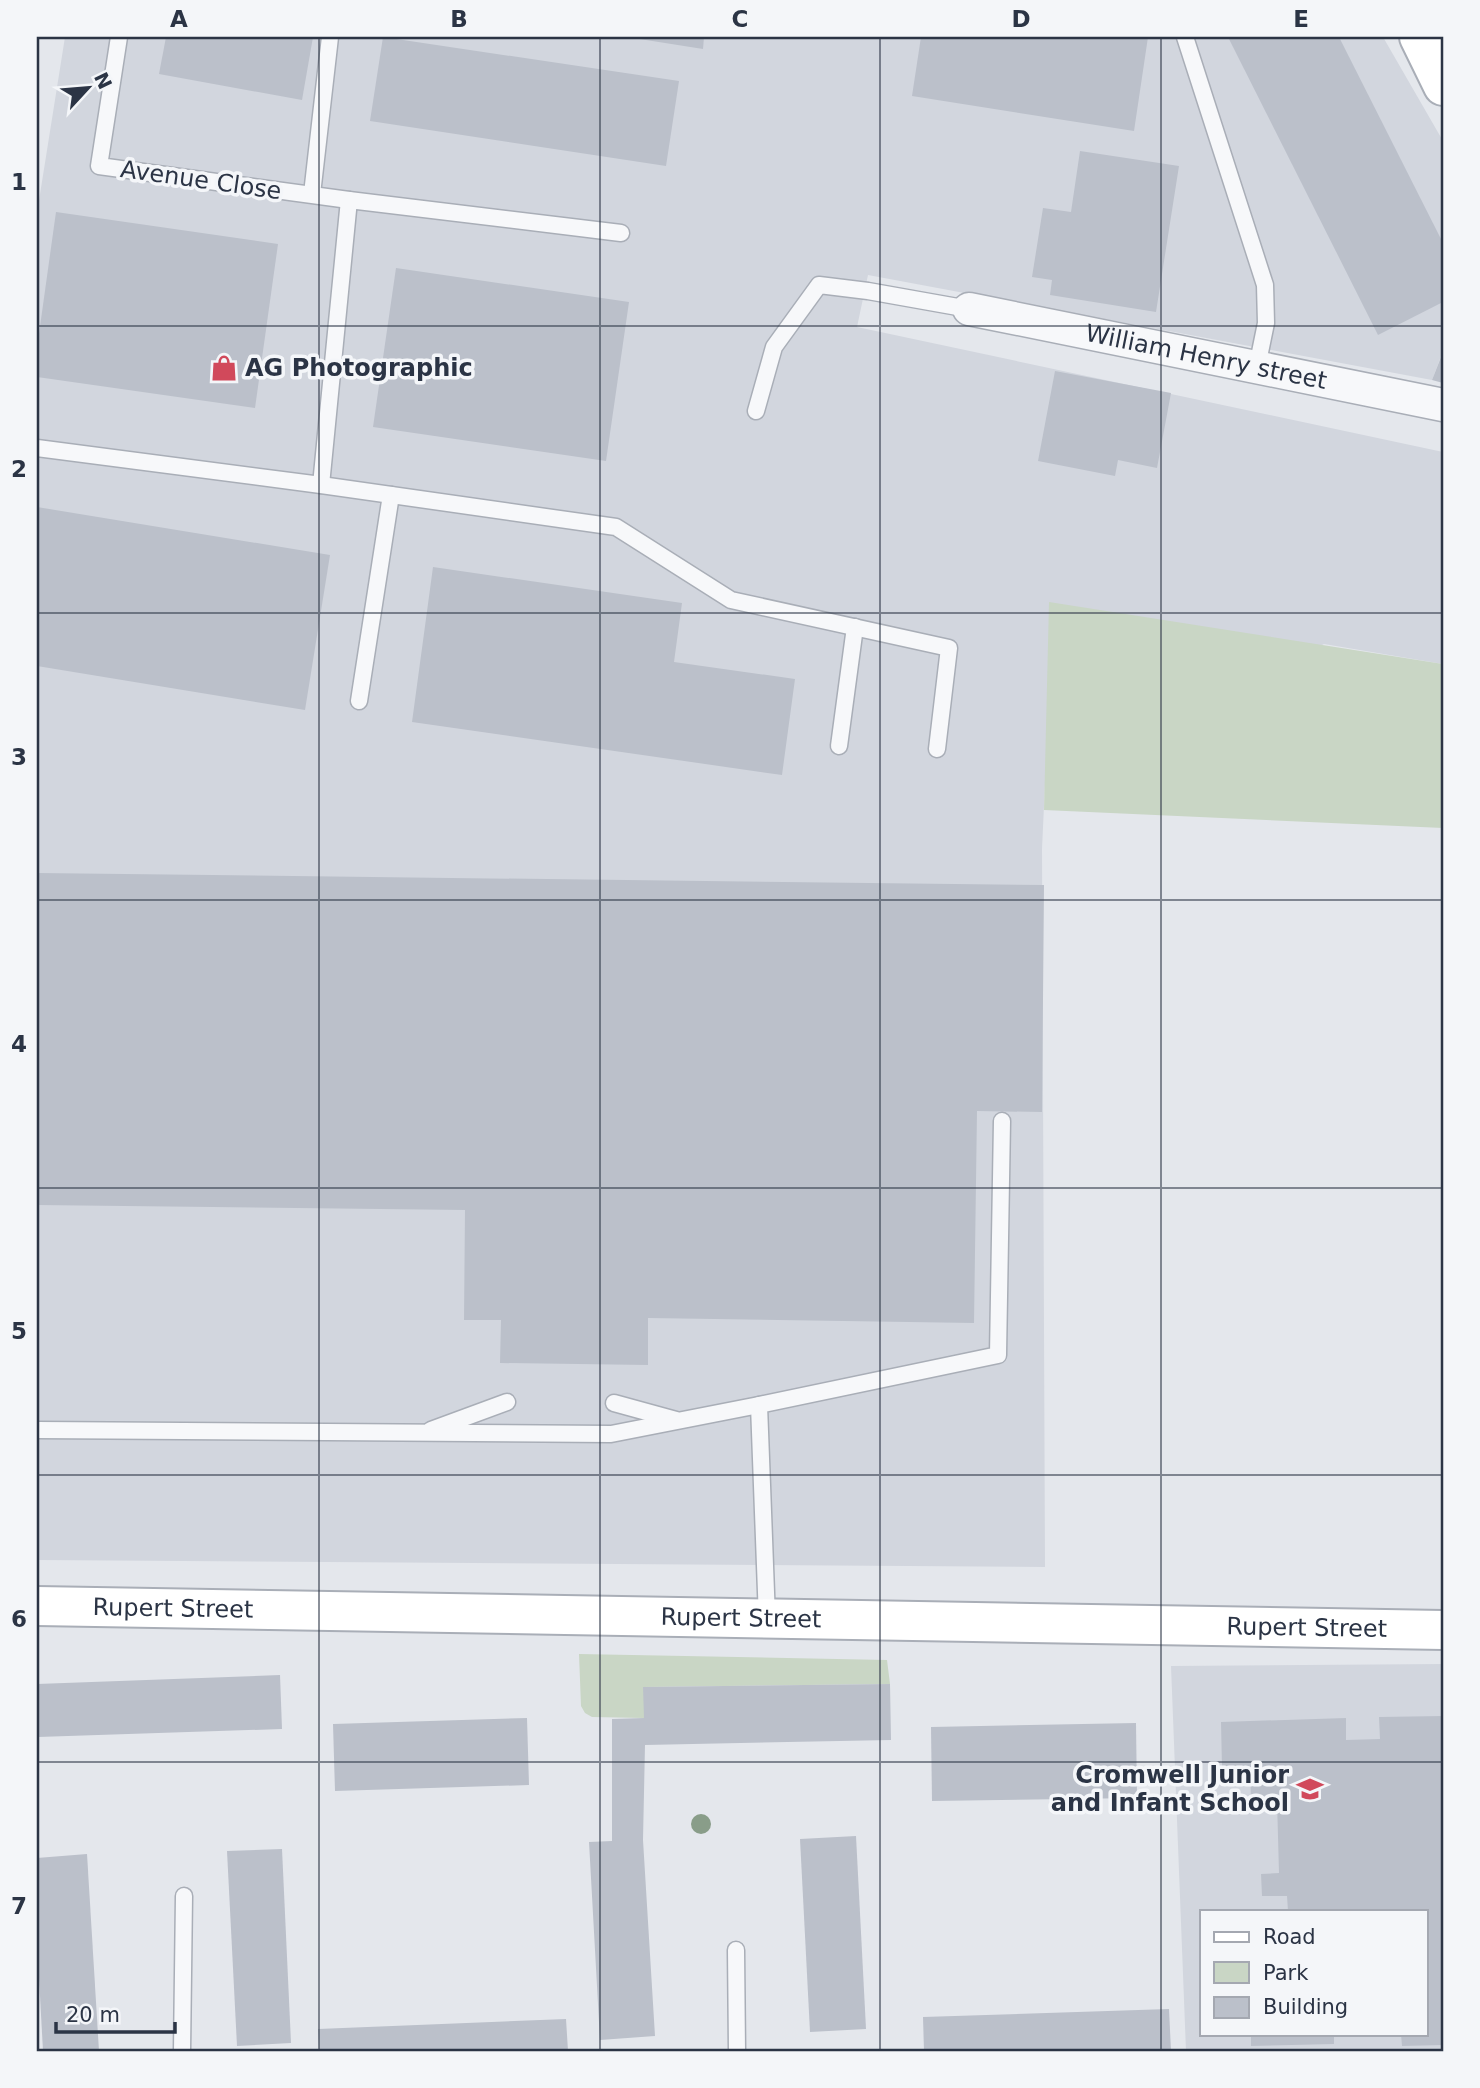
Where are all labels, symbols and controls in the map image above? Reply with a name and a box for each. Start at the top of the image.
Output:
text: A [170,6,188,32]
text: B [450,6,468,32]
text: C [732,6,748,32]
text: D [1011,6,1031,32]
text: E [1293,6,1309,32]
north arrow [52,52,122,122]
text: N [90,69,117,93]
street label: Avenue Close [119,155,283,205]
text: 1 [11,169,27,195]
street label: William Henry street [1083,319,1329,395]
shop icon: AG Photographic [209,353,239,383]
place label: AG Photographic [245,354,473,382]
text: 2 [11,456,27,482]
text: 3 [11,744,27,770]
text: 4 [11,1031,27,1057]
text: 5 [11,1318,27,1344]
street label: Rupert Street [92,1593,254,1624]
street label: Rupert Street [660,1603,821,1633]
text: 6 [11,1606,27,1632]
street label: Rupert Street [1226,1612,1387,1643]
place label: Cromwell Junior and Infant School [1051,1761,1289,1817]
school or university icon: Cromwell Junior and Infant School [1295,1774,1325,1804]
text: 7 [11,1893,27,1919]
legend [1200,1910,1428,2036]
text: Road [1263,1925,1316,1949]
text: Park [1263,1961,1309,1985]
scale bar [56,1990,175,2034]
text: Building [1263,1995,1348,2019]
text: 20 m [66,2003,120,2027]

